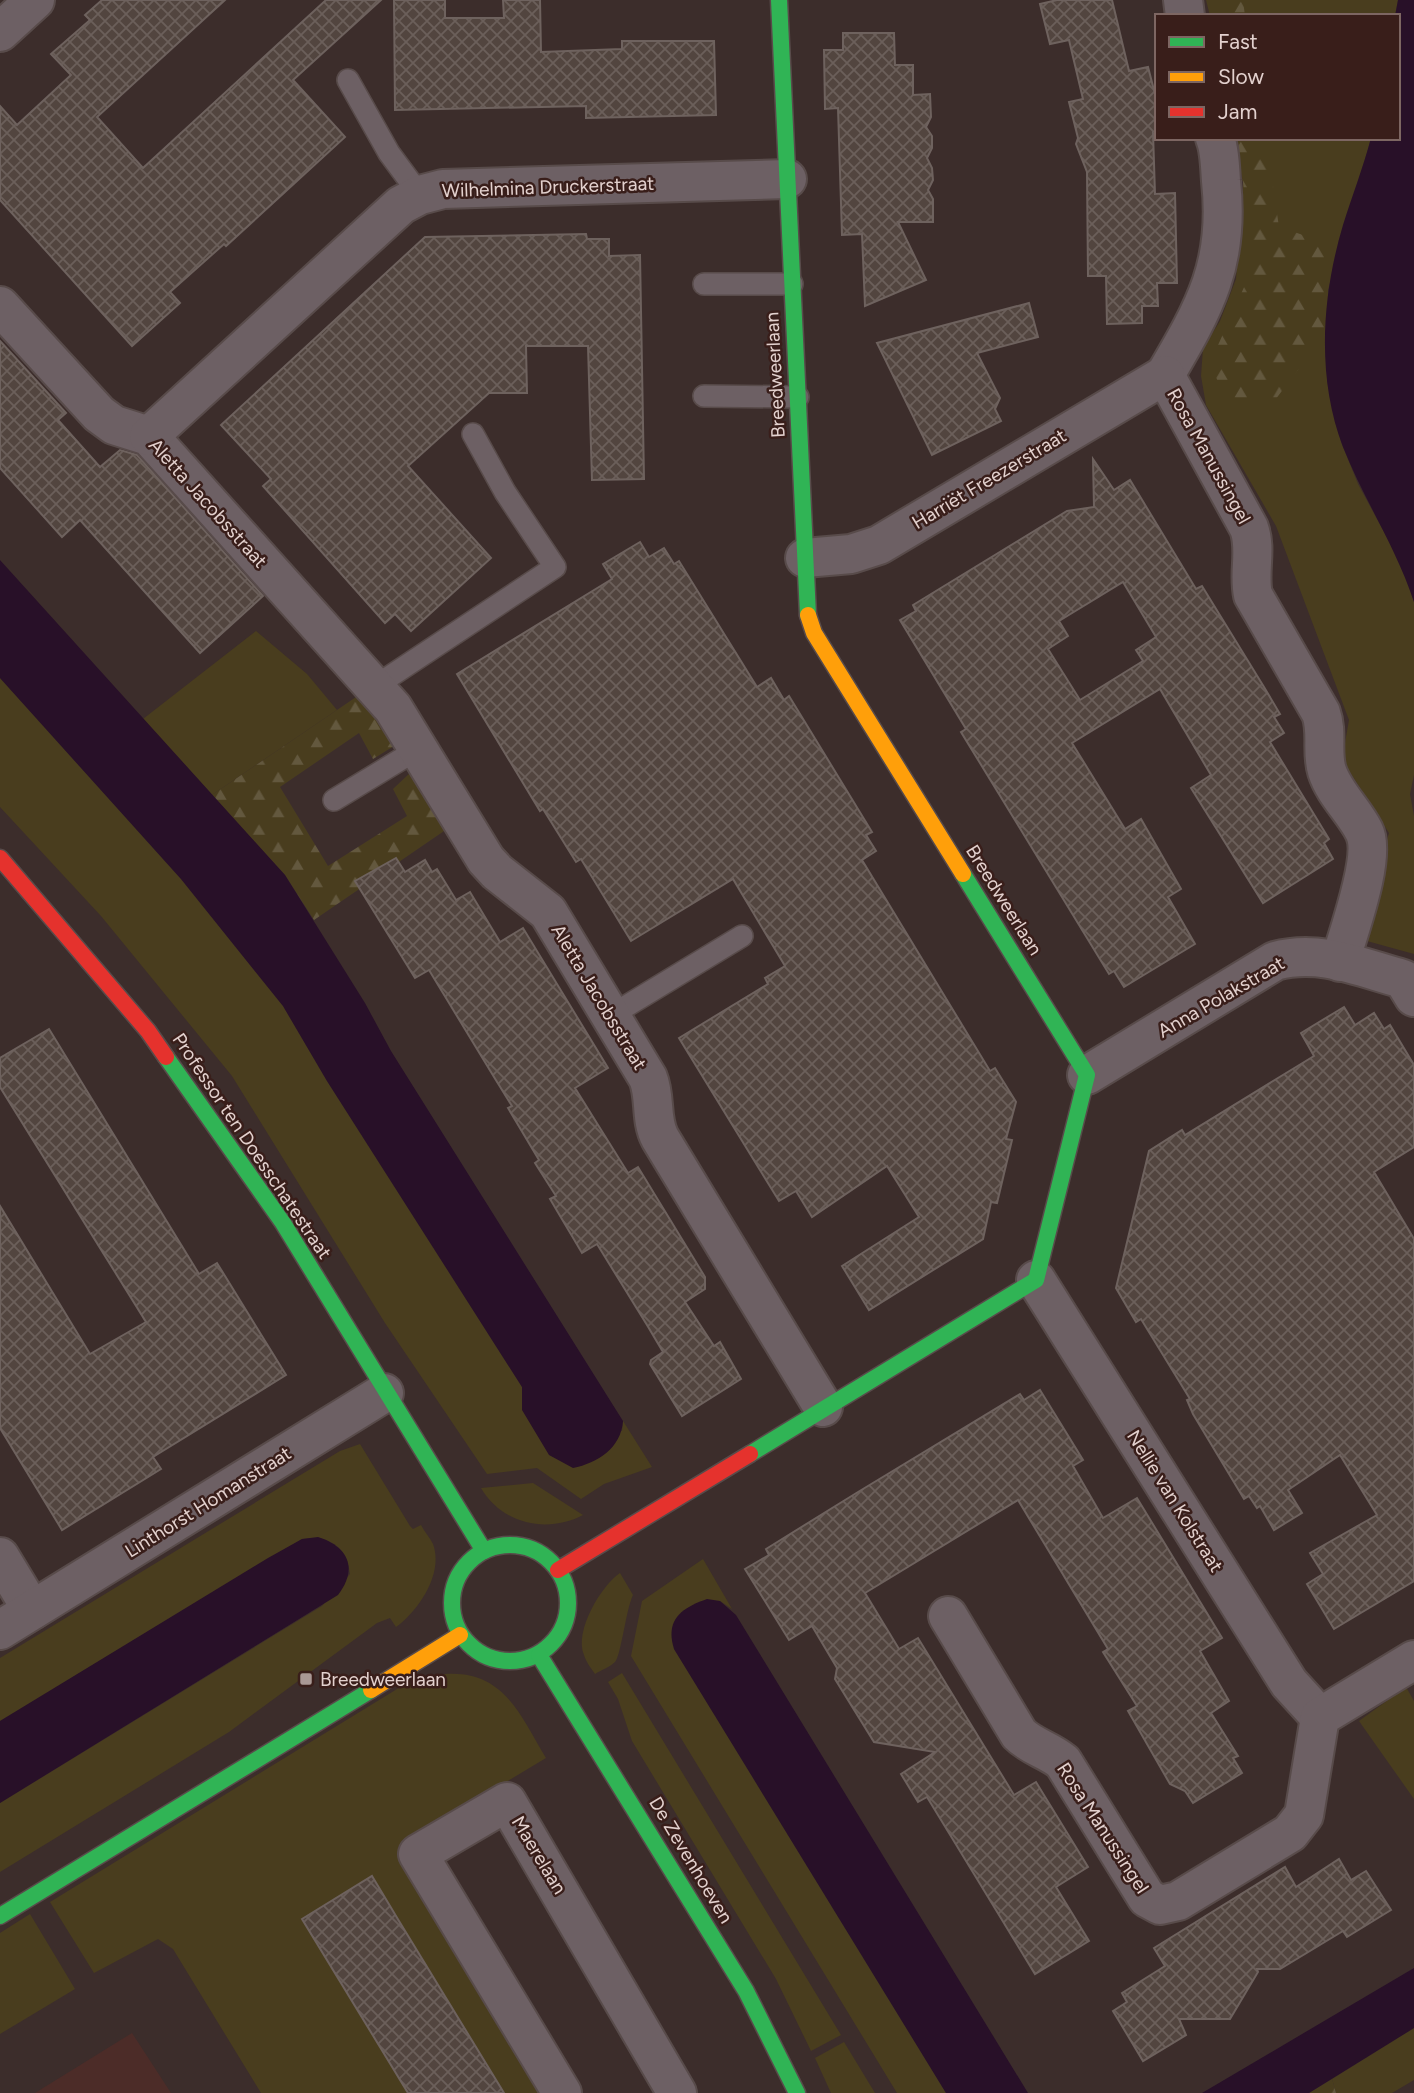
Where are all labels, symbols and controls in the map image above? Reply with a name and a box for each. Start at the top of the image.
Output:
legend [1155,14,1400,140]
text: Fast [1218,29,1258,54]
text: Slow [1218,64,1264,89]
text: Jam [1218,99,1257,124]
street label: Wilhelmina Druckerstraat [441,172,655,202]
street label: Breedweerlaan [760,312,790,438]
street label: Rosa Manussingel [1162,384,1256,528]
street label: Harriët Freezerstraat [908,424,1070,534]
street label: Aletta Jacobsstraat [144,434,272,572]
street label: Breedweerlaan [961,841,1047,959]
street label: Aletta Jacobsstraat [546,920,652,1074]
street label: Anna Polakstraat [1154,951,1288,1043]
street label: Professor ten Doesschatestraat [168,1029,336,1263]
street label: Nellie van Kolstraat [1122,1426,1228,1576]
street label: Linthorst Homanstraat [121,1441,295,1563]
place label: Breedweerlaan [320,1668,446,1691]
marker: Breedweerlaan [298,1671,314,1687]
street label: Rosa Manussingel [1052,1758,1154,1898]
street label: De Zevenhoeven [644,1793,738,1927]
street label: Maerelaan [507,1812,571,1898]

